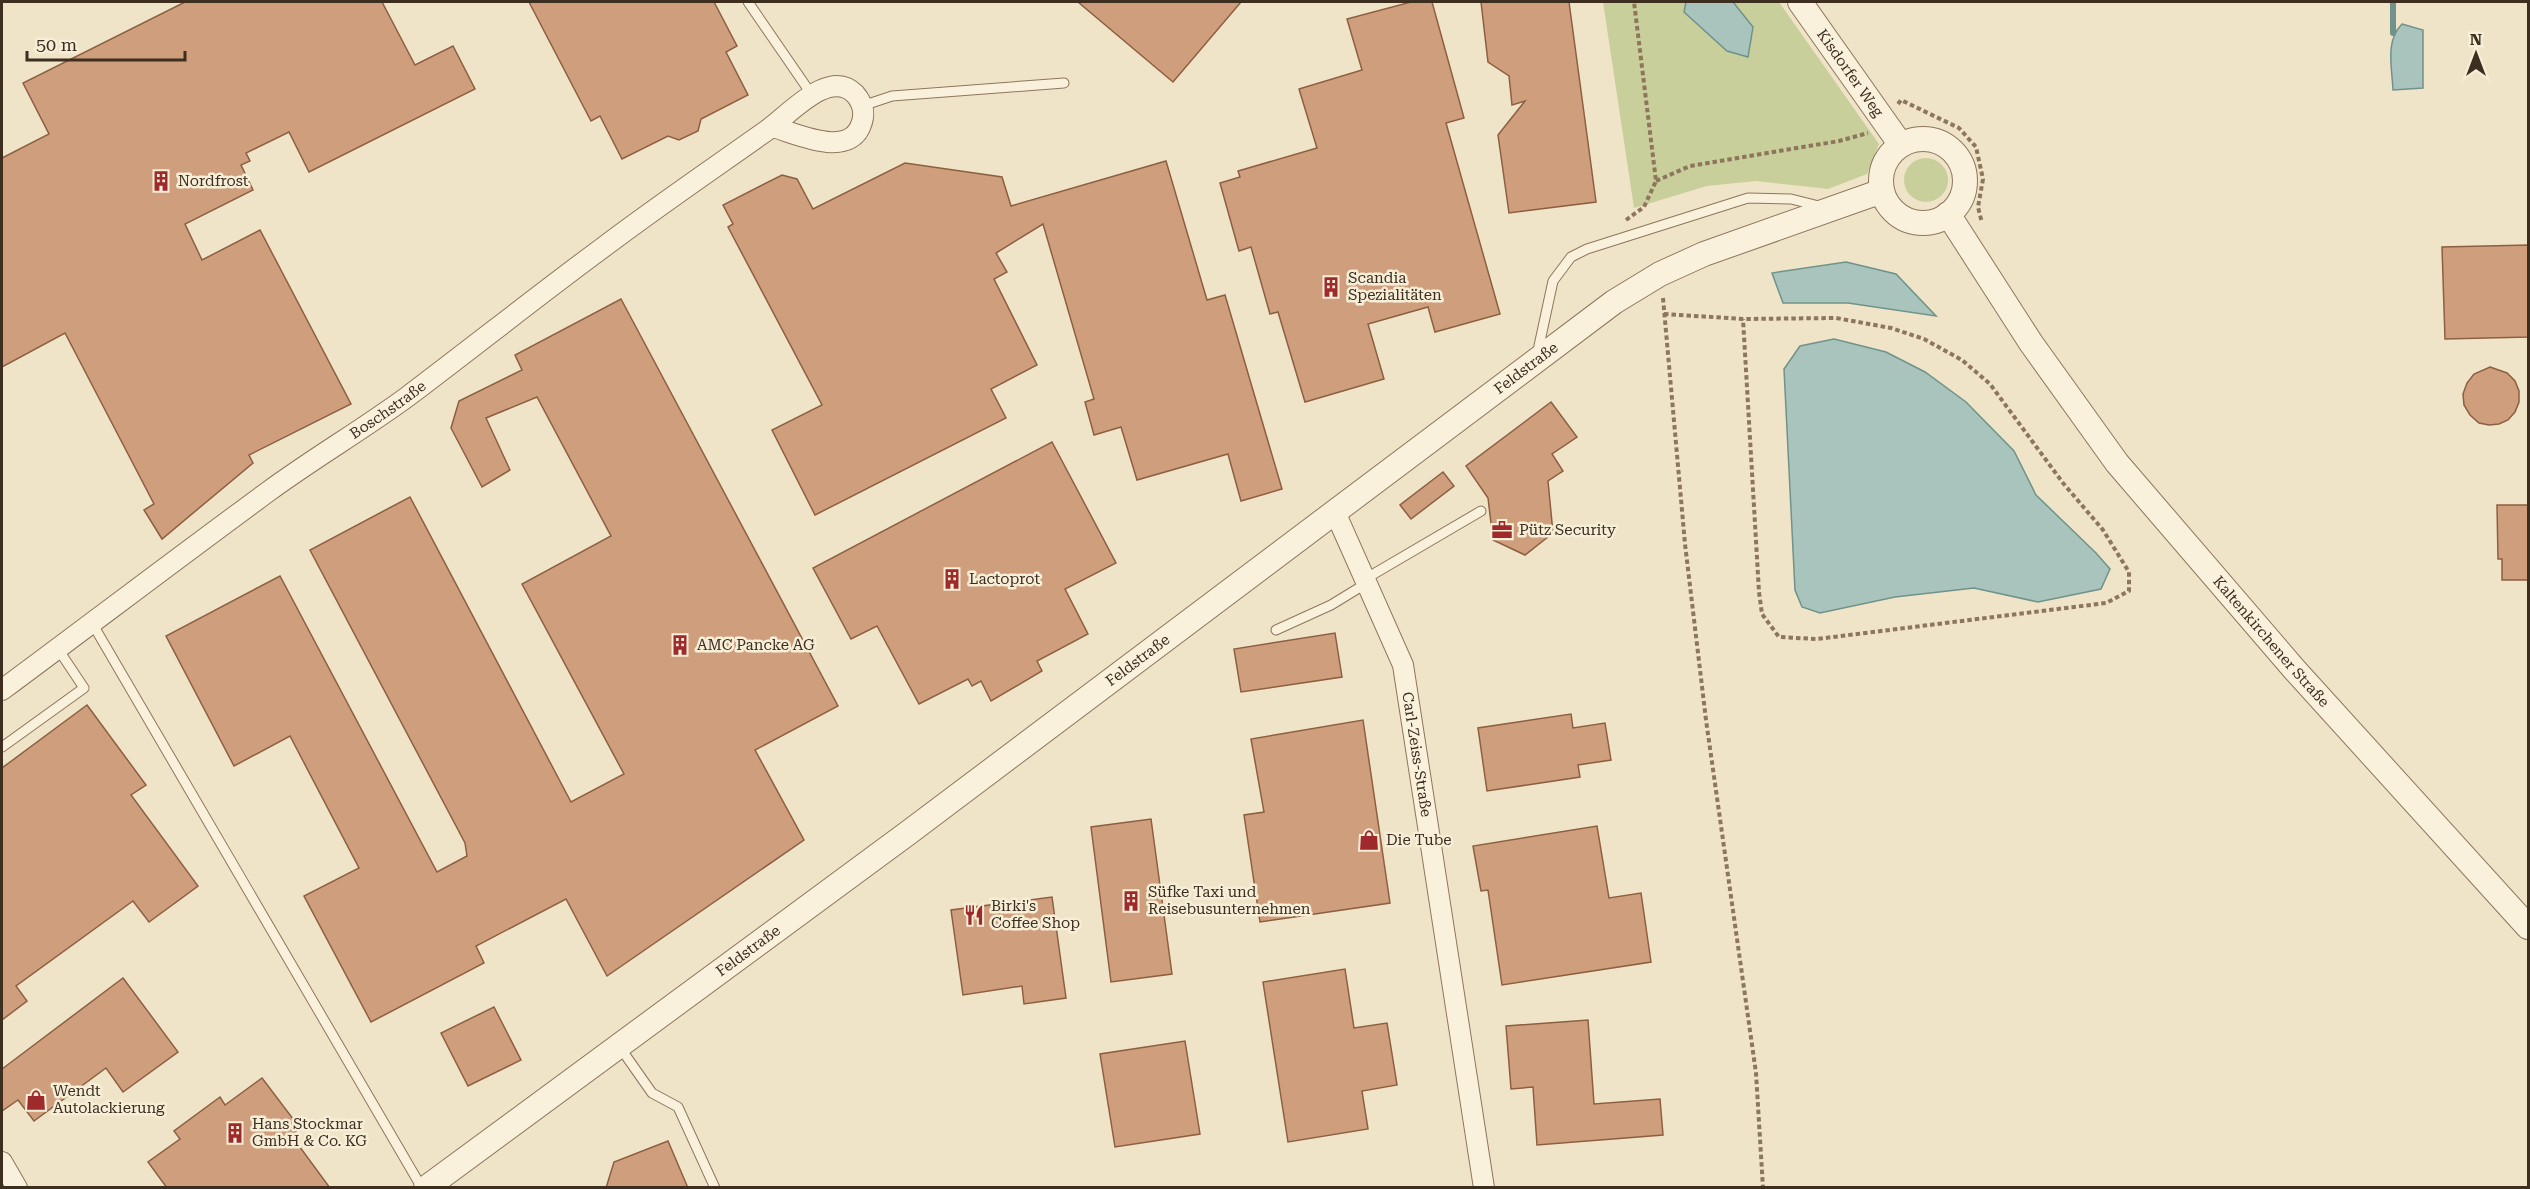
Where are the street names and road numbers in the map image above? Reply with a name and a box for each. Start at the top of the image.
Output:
street label: Kisdorfer Weg [1813,26,1888,121]
street label: Feldstraße [1491,338,1562,398]
street label: Boschstraße [346,377,430,443]
street label: Kaltenkirchener Straße [2209,572,2333,711]
street label: Feldstraße [1102,630,1173,690]
street label: Carl-Zeiss-Straße [1398,691,1435,818]
street label: Feldstraße [712,921,784,980]

